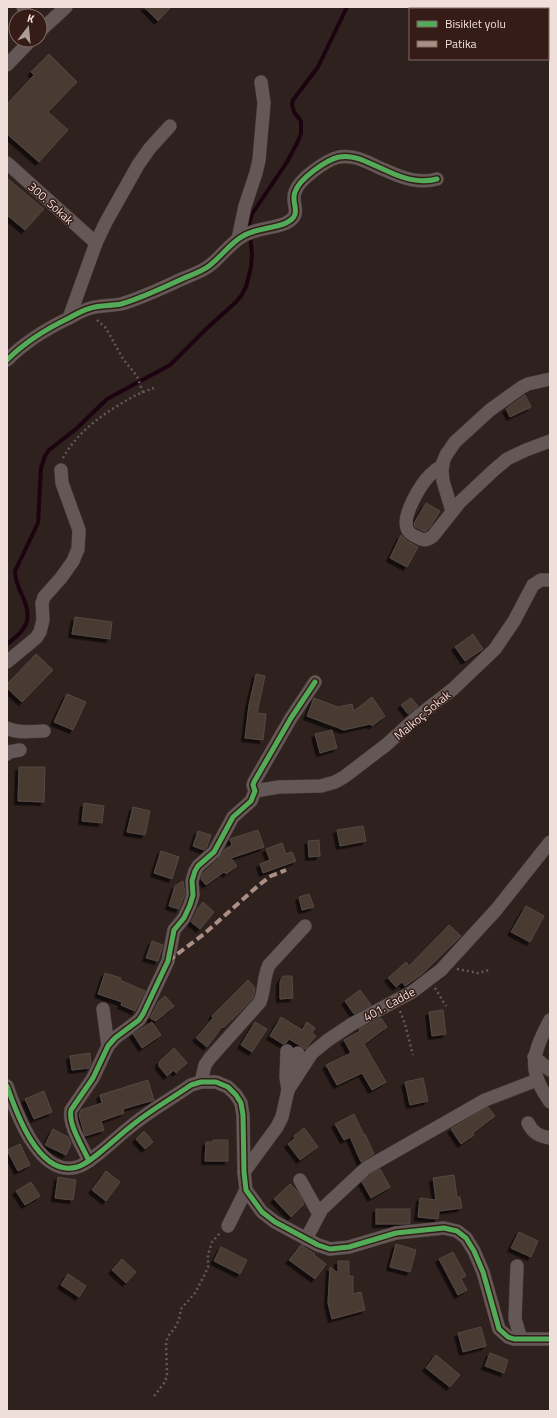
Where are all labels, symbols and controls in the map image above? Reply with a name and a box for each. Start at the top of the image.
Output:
north arrow [8,8,48,48]
legend [409,8,549,60]
text: K [25,10,37,27]
text: Bisiklet yolu [445,14,506,33]
text: Patika [445,34,477,53]
street label: 300. Sokak [24,177,78,229]
street label: Malkoç Sokak [389,685,455,744]
street label: 401. Cadde [360,982,418,1026]

